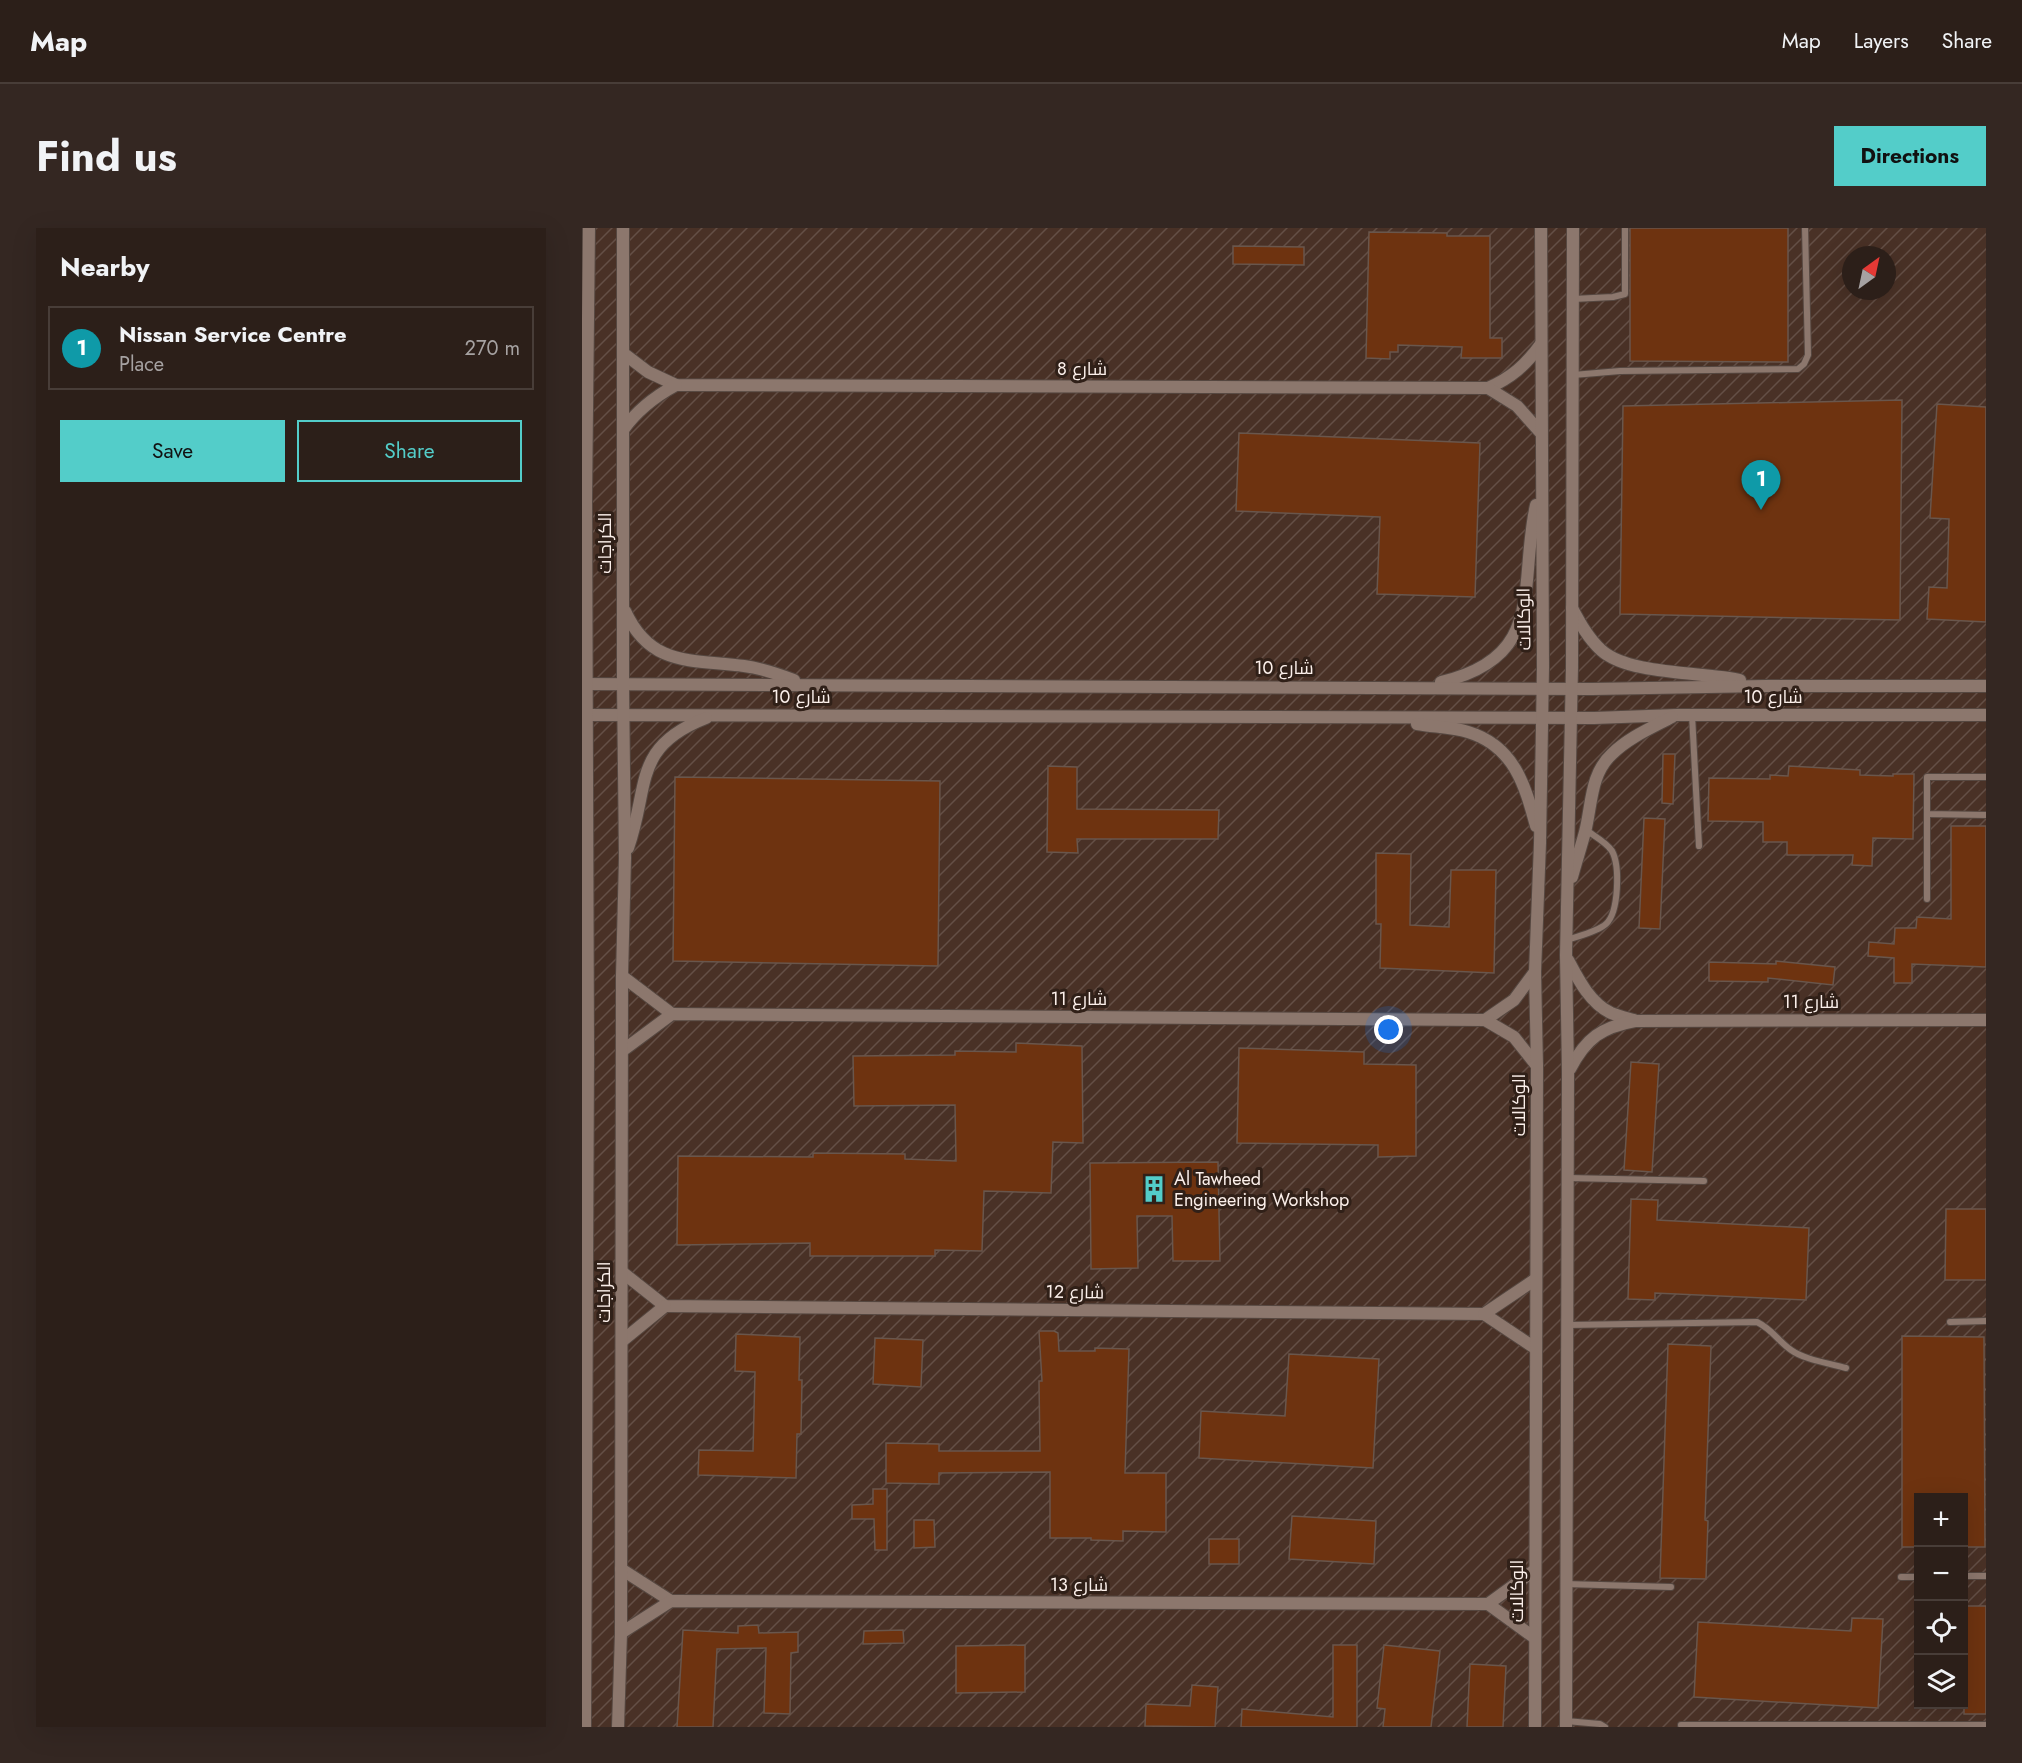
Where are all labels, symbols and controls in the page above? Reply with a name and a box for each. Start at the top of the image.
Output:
text: Map [30,21,87,62]
text: Map [1782,26,1821,56]
text: Layers [1854,26,1909,56]
text: Share [1942,26,1992,56]
text: Find us [36,126,177,187]
button: Directions [1834,126,1986,186]
north arrow [1842,246,1896,300]
text: Nearby [60,248,149,286]
text: Nissan Service Centre [119,318,347,350]
text: 1 [76,334,87,363]
text: 270 m [465,334,520,363]
text: Place [119,350,164,379]
street label: شارع 8 [1057,356,1107,382]
button: Save [60,420,285,482]
button: Share [297,420,522,482]
pin: 1 [1742,460,1780,510]
street label: الكراجات [592,512,618,574]
street label: الوكالات [1510,587,1538,651]
street label: شارع 10 [1254,655,1314,681]
street label: شارع 10 [771,684,831,710]
street label: شارع 10 [1743,684,1803,710]
street label: شارع 11 [1051,986,1107,1012]
street label: شارع 11 [1783,989,1839,1015]
your location [1374,1015,1403,1044]
street label: الوكالات [1506,1074,1532,1136]
place label: Al Tawheed Engineering Workshop [1174,1166,1349,1213]
building icon: Al Tawheed Engineering Workshop [1139,1174,1169,1204]
street label: الكراجات [591,1261,617,1323]
street label: شارع 12 [1045,1278,1105,1306]
map controls [1914,1493,1968,1709]
button: + [1914,1493,1968,1547]
button: − [1914,1547,1968,1601]
street label: الوكالات [1504,1560,1530,1622]
street label: شارع 13 [1050,1572,1108,1598]
button: locate [1914,1601,1968,1655]
button: layers [1914,1655,1968,1709]

